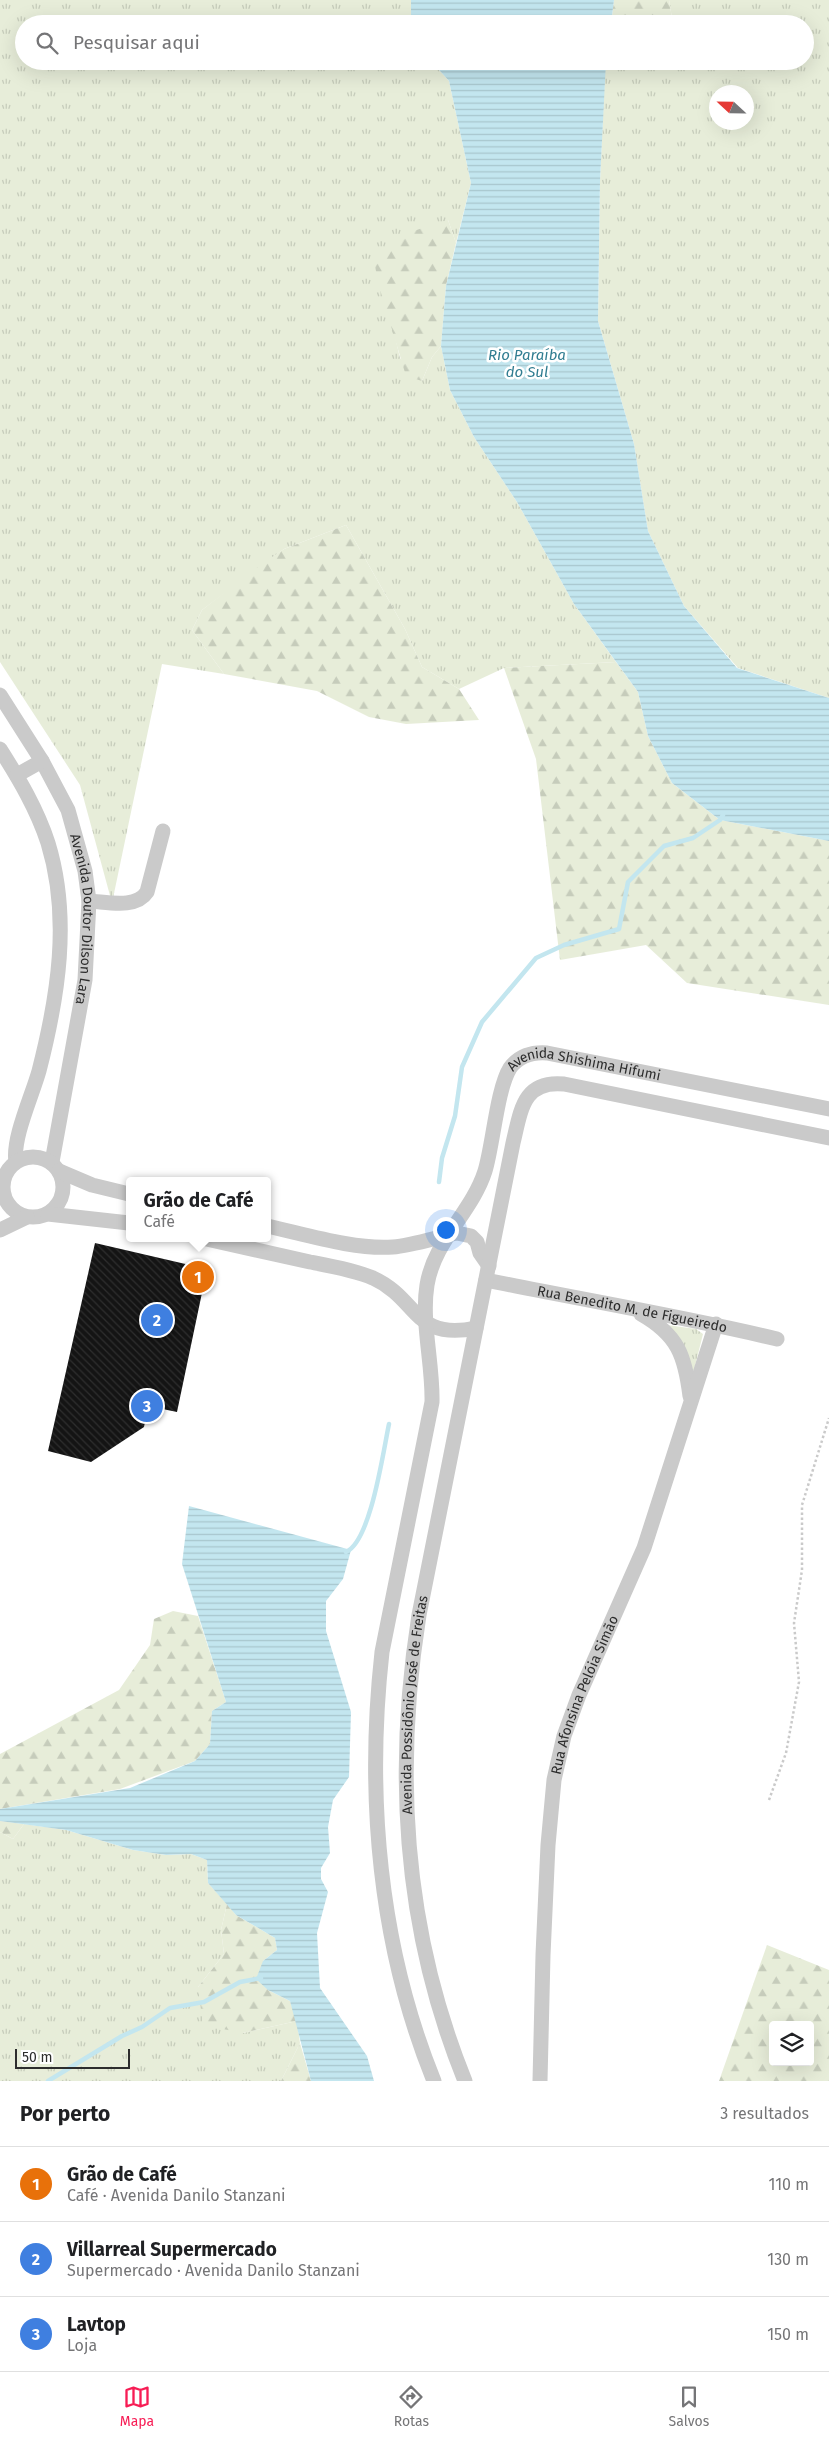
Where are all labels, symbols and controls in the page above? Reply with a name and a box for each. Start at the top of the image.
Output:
search box [15,15,814,70]
icon: search [33,29,61,57]
text: Pesquisar aqui [73,31,200,54]
north arrow [709,85,754,130]
water label: Rio Paraíba do Sul [488,346,566,381]
street label: Avenida Doutor Dilson Lara [67,832,98,1006]
text: Avenida Shishima Hifumi [503,1044,662,1084]
street label: Avenida Shishima Hifumi [508,1066,666,1086]
popup [126,1177,271,1242]
text: Grão de Café [144,1189,253,1212]
text: Café [144,1212,175,1231]
your location [433,1217,459,1243]
pin: 1 [182,1258,214,1296]
street label: Rua Benedito M. de Figueiredo [536,1282,729,1336]
pin: 2 [141,1301,173,1339]
pin: 3 [131,1387,163,1425]
street label: Avenida Possidônio José de Freitas [398,1593,431,1815]
street label: Rua Afonsina Pelóia Simão [547,1612,622,1776]
map controls [769,2021,814,2066]
button: layers [769,2021,814,2066]
scale bar [15,2046,130,2069]
text: 50 m [22,2049,53,2066]
text: Por perto [20,2101,110,2127]
text: 3 resultados [720,2104,809,2123]
text: Grão de Café [67,2163,177,2186]
text: 1 [32,2175,40,2194]
text: 110 m [768,2175,809,2194]
text: Café · Avenida Danilo Stanzani [67,2186,286,2205]
text: Villarreal Supermercado [67,2238,277,2261]
text: 2 [32,2250,40,2269]
text: 130 m [767,2250,809,2269]
text: Supermercado · Avenida Danilo Stanzani [67,2261,360,2280]
text: Lavtop [67,2313,126,2336]
text: 3 [32,2325,40,2344]
text: 150 m [767,2325,809,2344]
text: Loja [67,2336,97,2355]
tab: Mapa [120,2383,154,2430]
tab: Rotas [394,2383,429,2430]
tab: Salvos [669,2383,709,2430]

